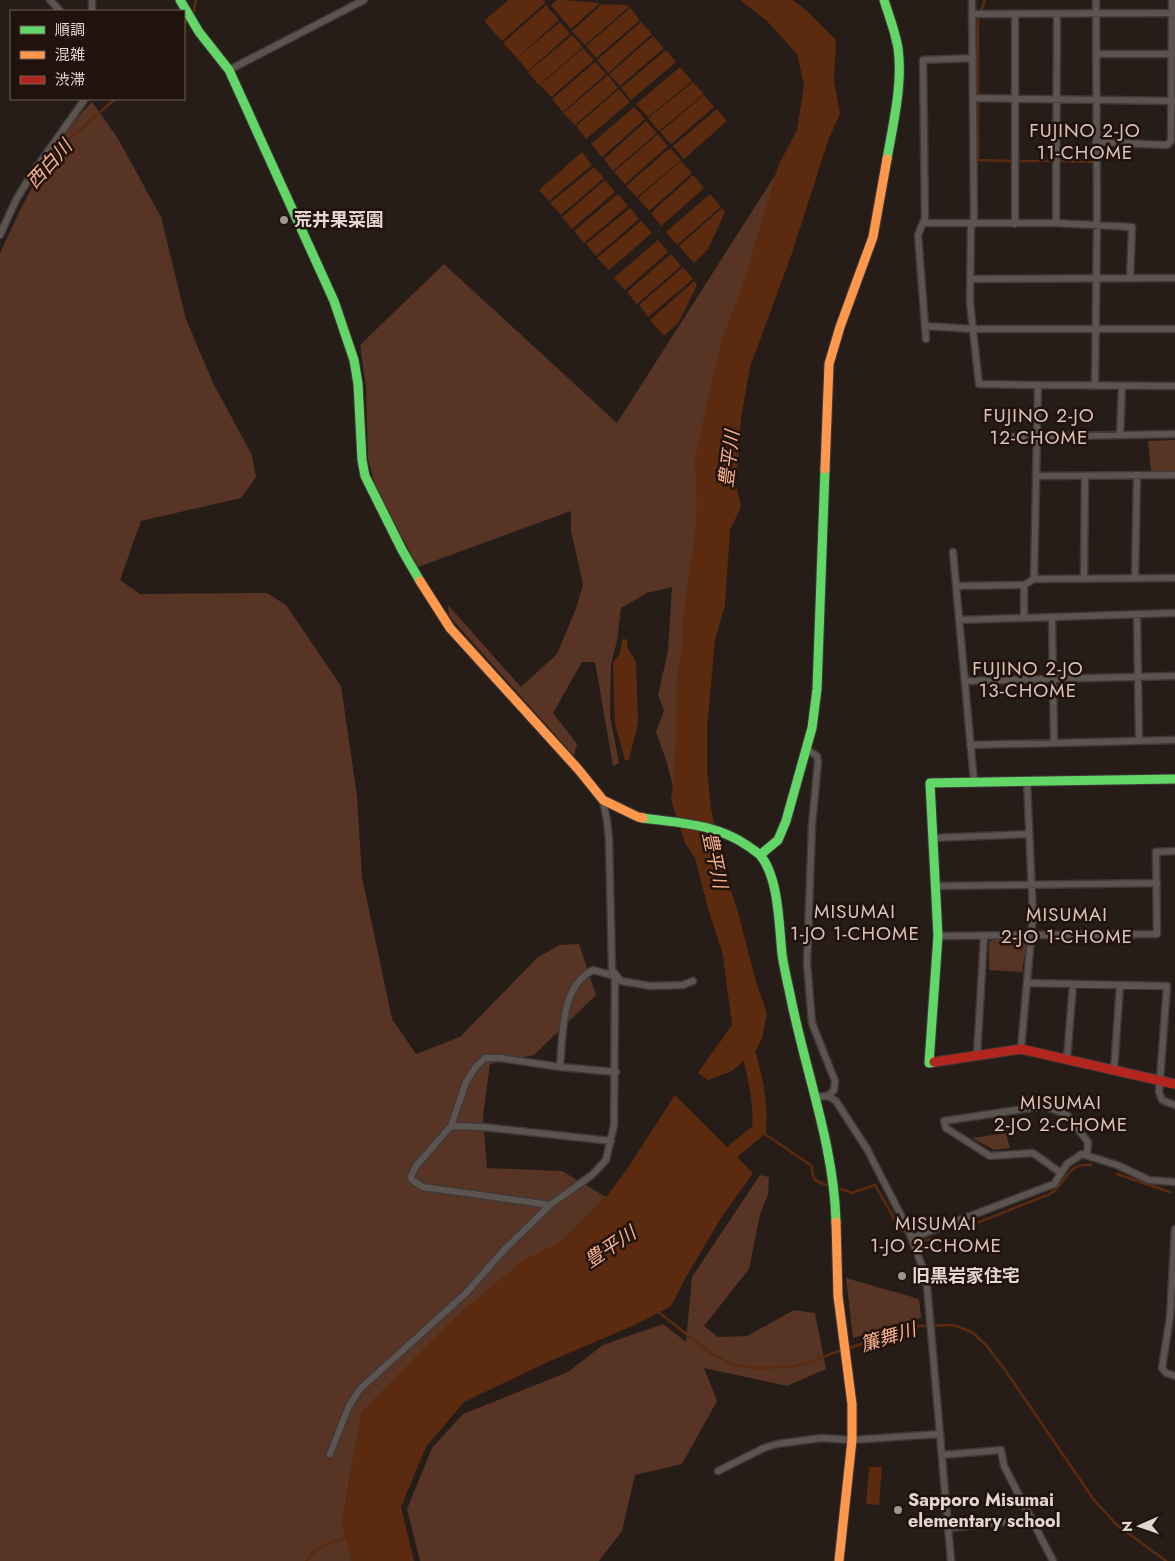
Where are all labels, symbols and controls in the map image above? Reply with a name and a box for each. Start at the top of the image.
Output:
legend [10,10,185,100]
text: 順調 [55,19,85,41]
text: 混雑 [55,44,85,66]
text: 渋滞 [55,69,85,91]
district label: FUJINO 2-JO 11-CHOME [1029,117,1141,166]
water label: 西白川 [20,132,79,194]
place label: 荒井果菜園 [294,207,384,233]
marker: 荒井果菜園 [278,214,290,226]
district label: FUJINO 2-JO 12-CHOME [983,402,1095,451]
water label: 豊平川 [712,427,746,489]
district label: FUJINO 2-JO 13-CHOME [972,655,1084,704]
water label: 豊平川 [696,829,735,893]
district label: MISUMAI 1-JO 1-CHOME [790,898,920,947]
district label: MISUMAI 2-JO 1-CHOME [1001,901,1133,950]
district label: MISUMAI 2-JO 2-CHOME [994,1089,1128,1138]
district label: MISUMAI 1-JO 2-CHOME [870,1210,1002,1259]
water label: 豊平川 [579,1219,643,1274]
place label: 旧黒岩家住宅 [912,1263,1020,1289]
marker: 旧黒岩家住宅 [896,1270,908,1282]
water label: 簾舞川 [857,1315,921,1358]
place label: Sapporo Misumai elementary school [908,1487,1061,1534]
north arrow [1115,1501,1165,1551]
marker: Sapporo Misumai elementary school [892,1504,904,1516]
text: N [1117,1521,1137,1532]

